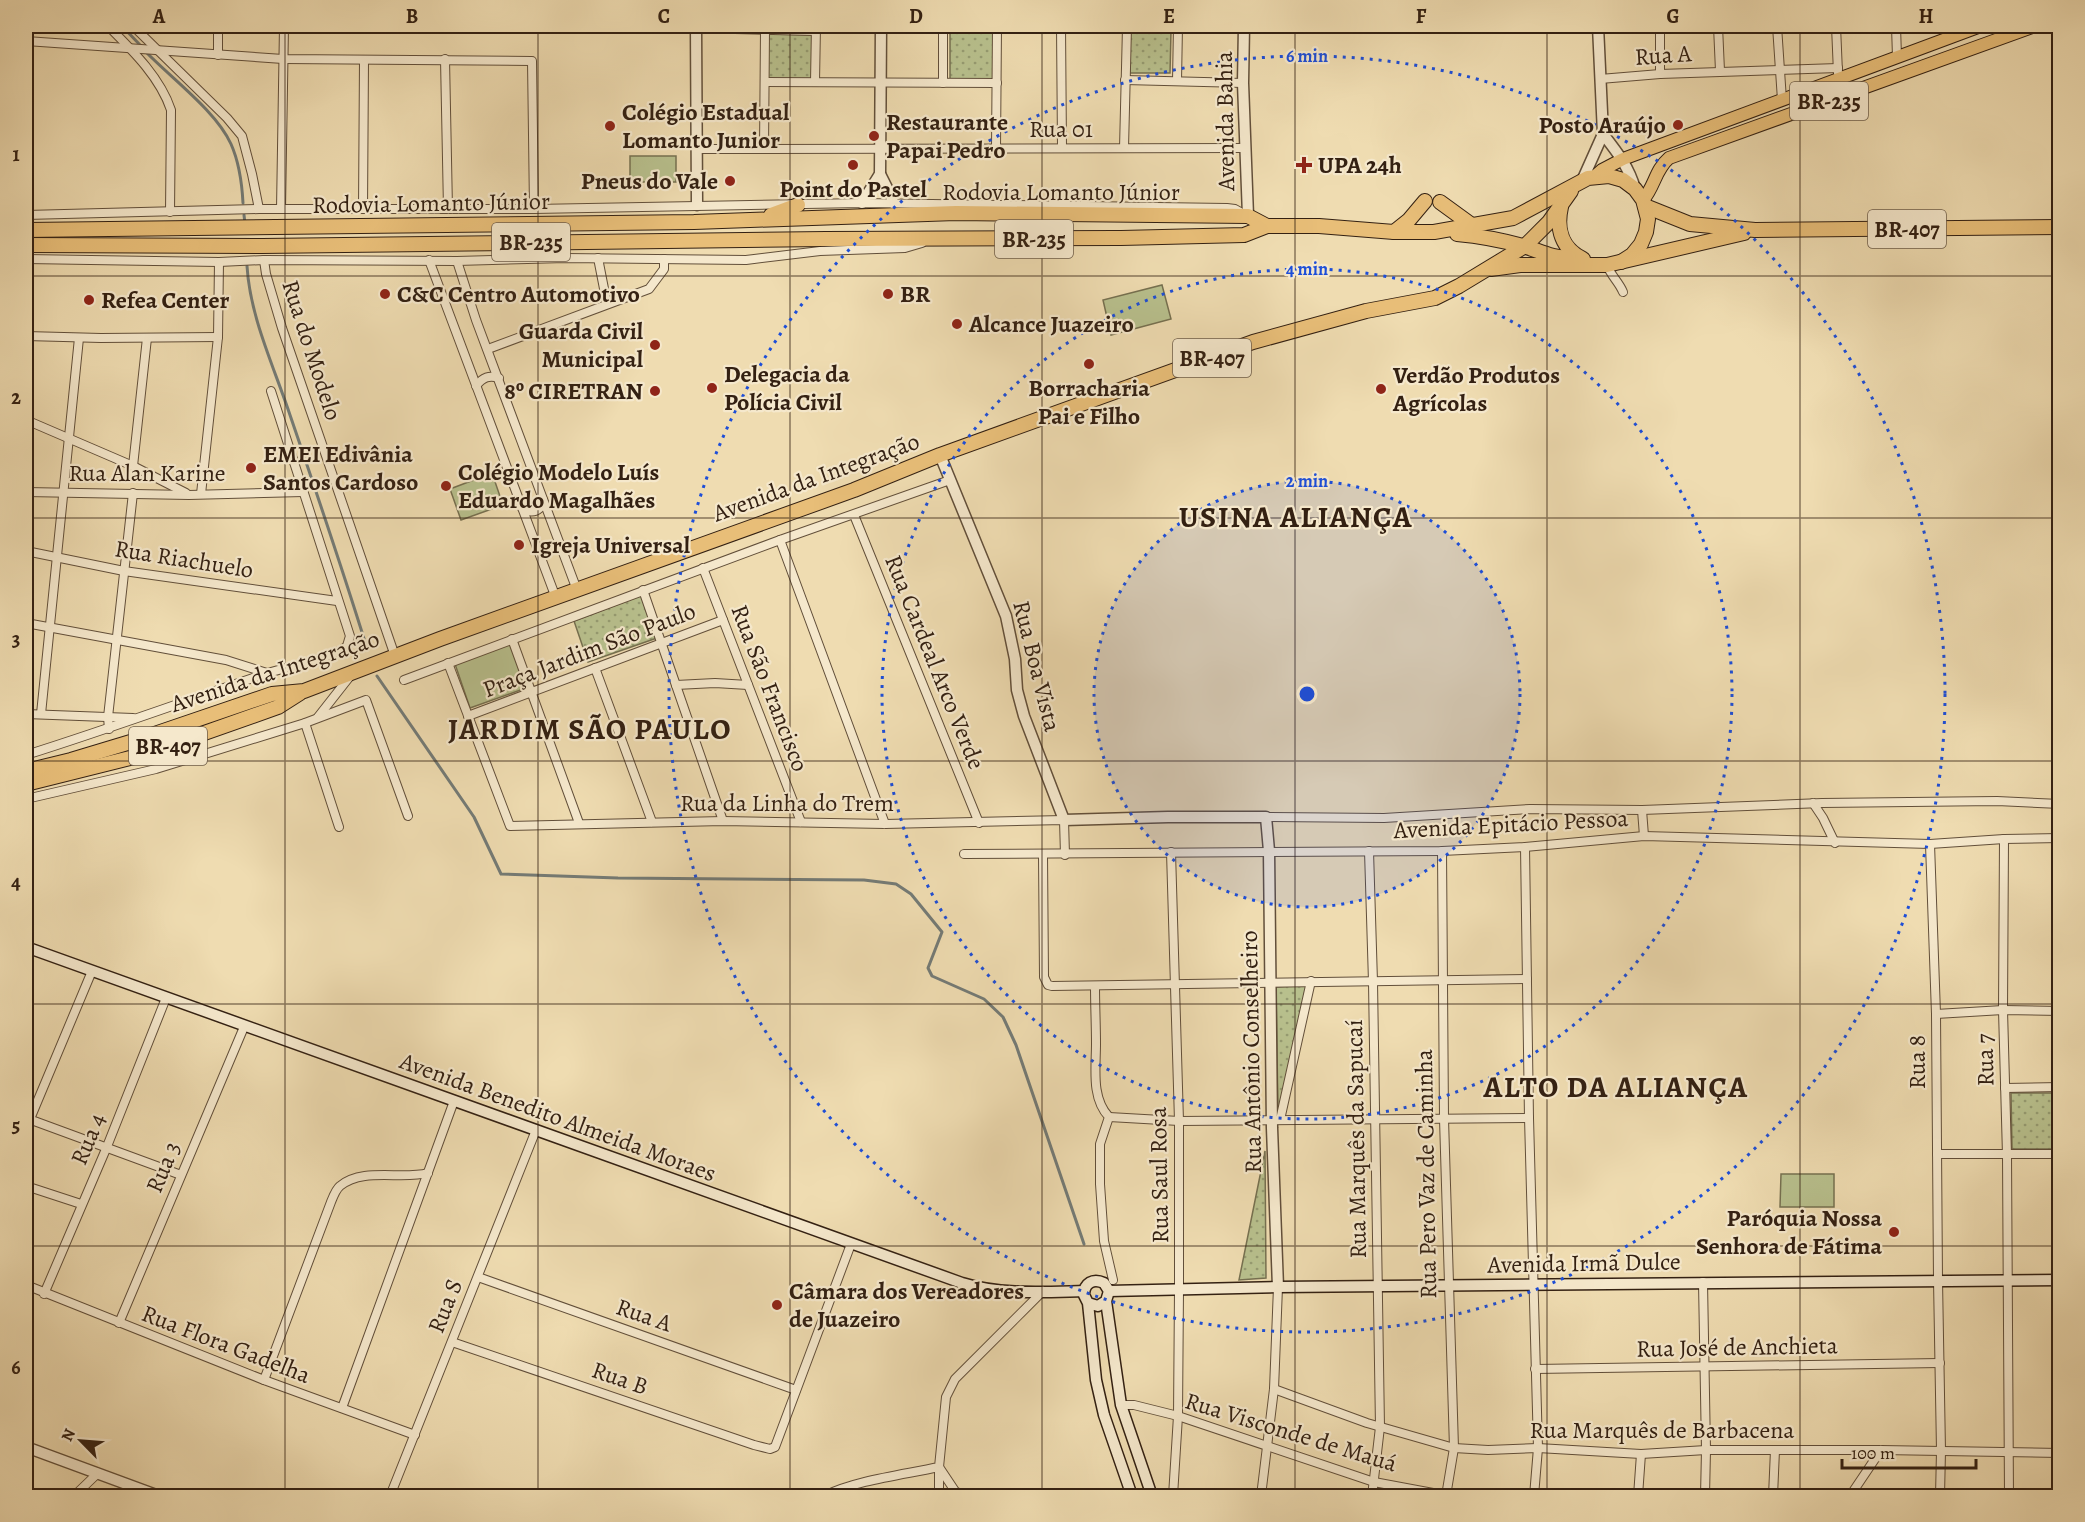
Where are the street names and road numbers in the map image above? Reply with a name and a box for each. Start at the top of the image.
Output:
street label: Rua A [1634,37,1693,73]
street label: Avenida Bahia [1208,50,1242,192]
road number: BR-235 [1790,82,1868,120]
street label: Rua 01 [1029,113,1093,145]
street label: Rodovia Lomanto Júnior [942,176,1180,208]
street label: Rodovia Lomanto Júnior [312,185,550,221]
road number: BR-407 [1868,210,1946,248]
road number: BR-235 [995,220,1073,258]
road number: BR-235 [492,223,570,261]
street label: Rua do Modelo [274,276,350,424]
road number: BR-407 [1173,339,1251,377]
street label: Avenida da Integração [707,425,924,530]
street label: Rua Alan Karine [68,457,226,489]
street label: Rua Riachuelo [112,532,256,586]
street label: Rua Cardeal Arco Verde [877,550,993,774]
street label: Praça Jardim São Paulo [478,595,700,705]
street label: Rua Boa Vista [1005,597,1069,736]
street label: Rua São Francisco [723,600,817,776]
street label: Avenida da Integração [166,622,383,720]
road number: BR-407 [129,727,207,765]
street label: Rua da Linha do Trem [680,787,894,819]
street label: Avenida Epitácio Pessoa [1392,802,1630,846]
street label: Rua Antônio Conselheiro [1233,930,1269,1174]
street label: Rua Marquês da Sapucaí [1338,1019,1374,1259]
street label: Rua 7 [1969,1032,2001,1087]
street label: Rua 8 [1901,1035,1933,1089]
street label: Avenida Benedito Almeida Moraes [394,1044,721,1189]
street label: Rua Pero Vaz de Caminha [1408,1048,1444,1299]
street label: Rua Saul Rosa [1142,1106,1176,1244]
street label: Rua 4 [63,1108,113,1170]
street label: Rua 3 [138,1136,188,1198]
street label: Avenida Irmã Dulce [1486,1245,1681,1281]
street label: Rua S [420,1274,470,1338]
street label: Rua A [612,1291,677,1340]
street label: Rua Flora Gadelha [137,1297,316,1391]
street label: Rua José de Anchieta [1636,1329,1839,1365]
street label: Rua B [588,1354,652,1402]
street label: Rua Visconde de Mauá [1181,1385,1402,1480]
street label: Rua Marquês de Barbacena [1530,1414,1795,1446]

